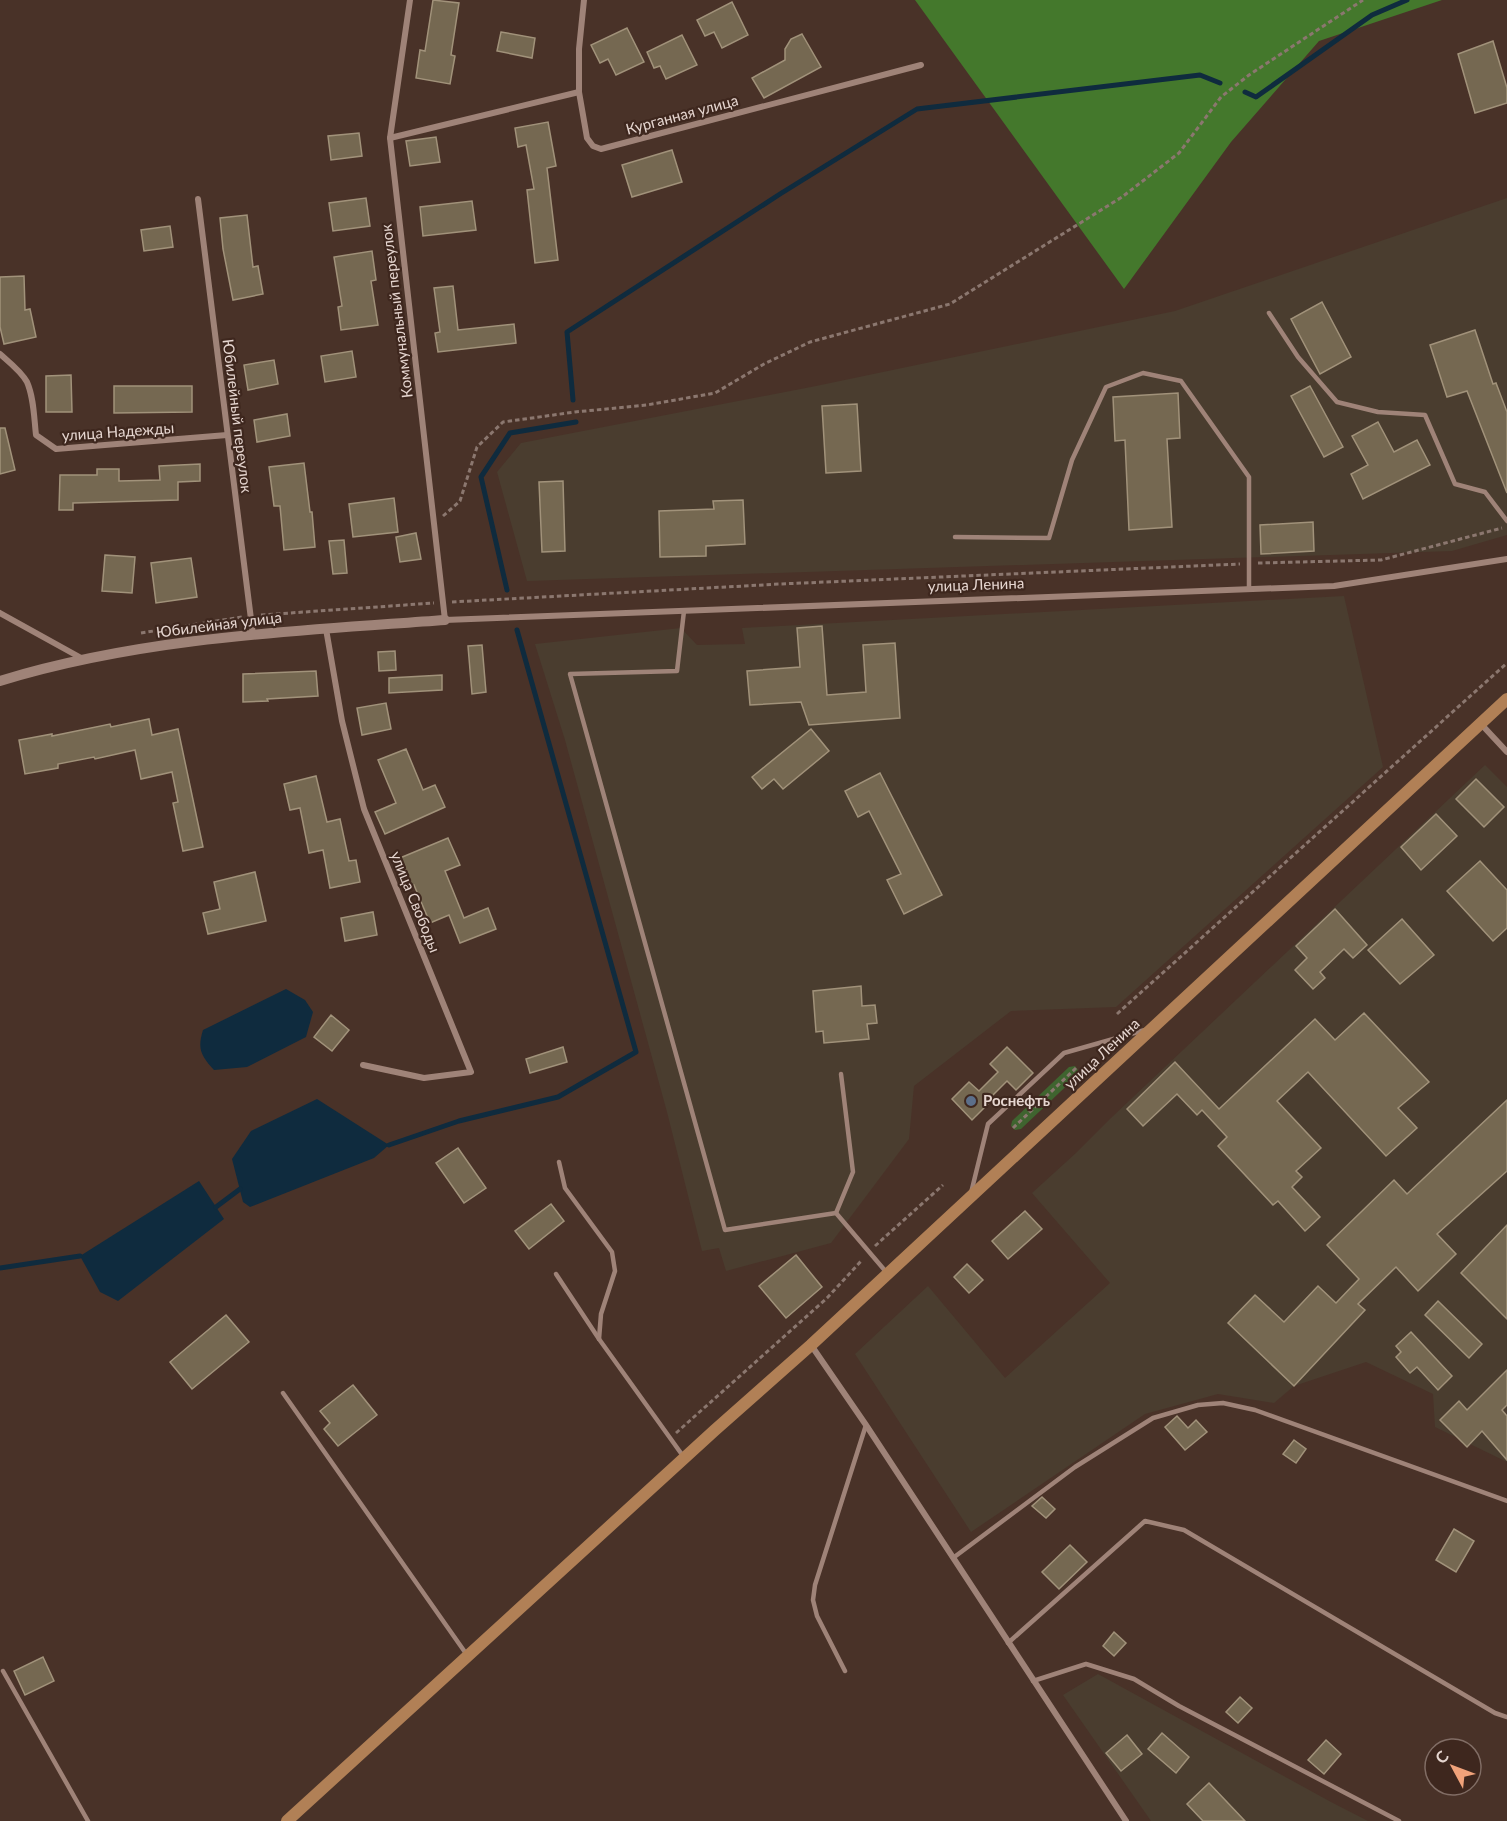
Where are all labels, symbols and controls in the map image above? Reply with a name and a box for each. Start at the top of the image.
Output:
street label: Курганная улица [624,90,740,138]
street label: Коммунальный переулок [376,223,416,399]
street label: Юбилейный переулок [220,338,256,494]
street label: улица Надежды [61,418,175,444]
street label: улица Ленина [928,573,1024,595]
street label: Юбилейная улица [155,607,283,641]
street label: улица Свободы [387,848,444,955]
street label: улица Ленина [1060,1014,1143,1093]
place label: Роснефть [983,1091,1050,1109]
marker: Роснефть [964,1094,978,1108]
north arrow [1423,1737,1483,1797]
text: С [1431,1746,1452,1767]

